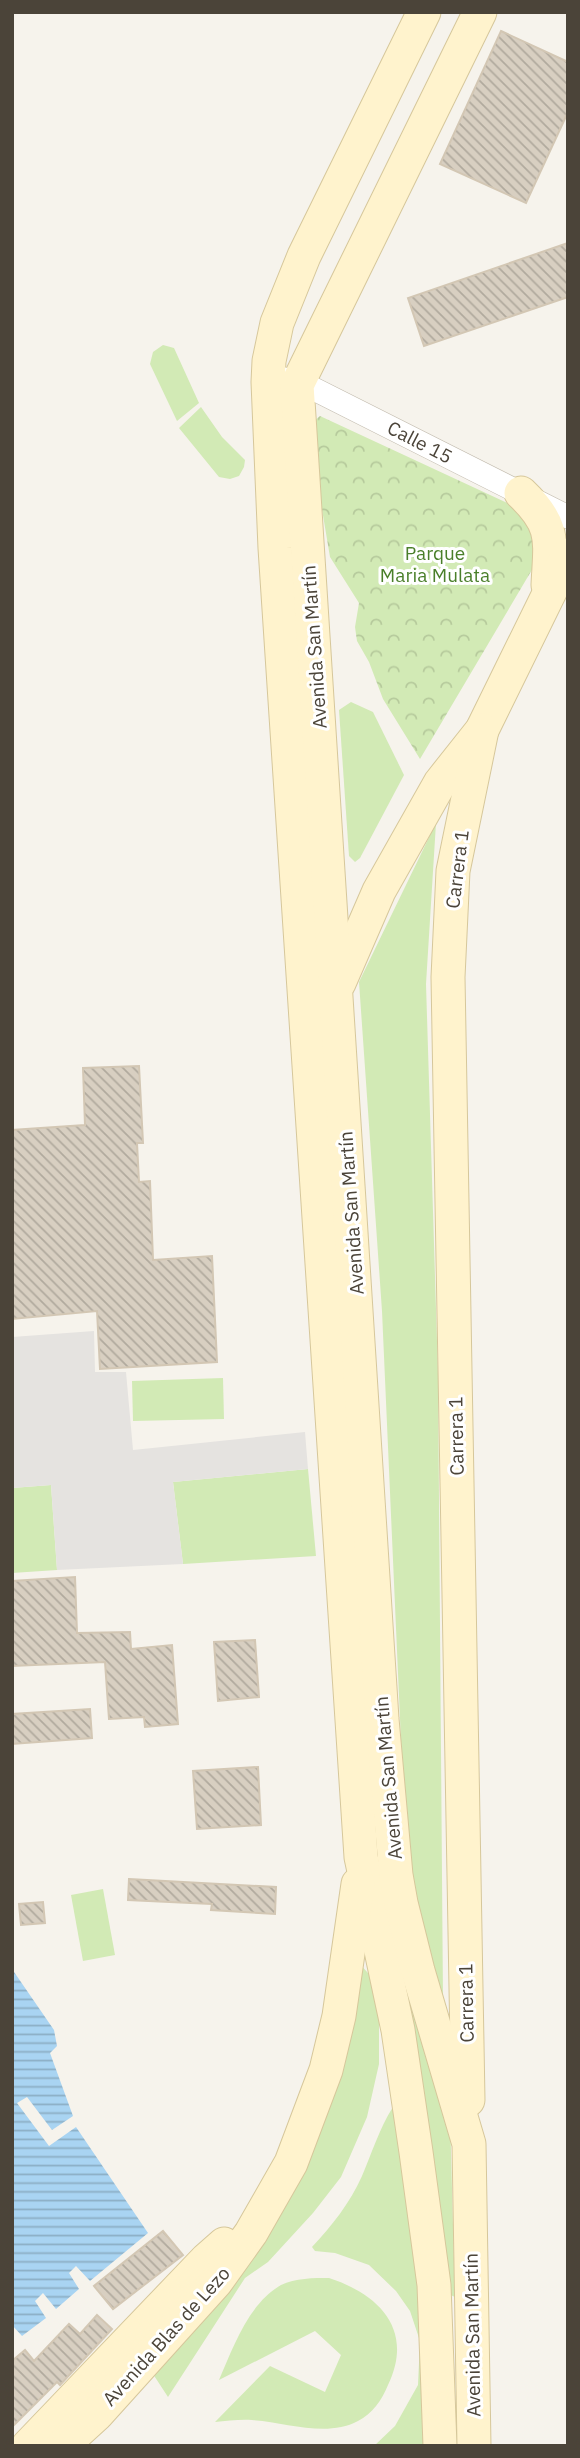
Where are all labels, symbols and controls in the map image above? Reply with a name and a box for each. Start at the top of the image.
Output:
street label: Calle 15 [383,415,457,469]
park label: Parque Maria Mulata [380,541,490,587]
street label: Avenida San Martín [296,564,332,730]
street label: Carrera 1 [440,828,474,910]
street label: Avenida San Martín [333,1130,369,1296]
street label: Carrera 1 [443,1396,469,1476]
street label: Avenida San Martín [369,1695,407,1861]
street label: Carrera 1 [453,1963,479,2043]
street label: Avenida San Martín [459,2253,485,2417]
street label: Avenida Blas de Lezo [97,2261,235,2411]

